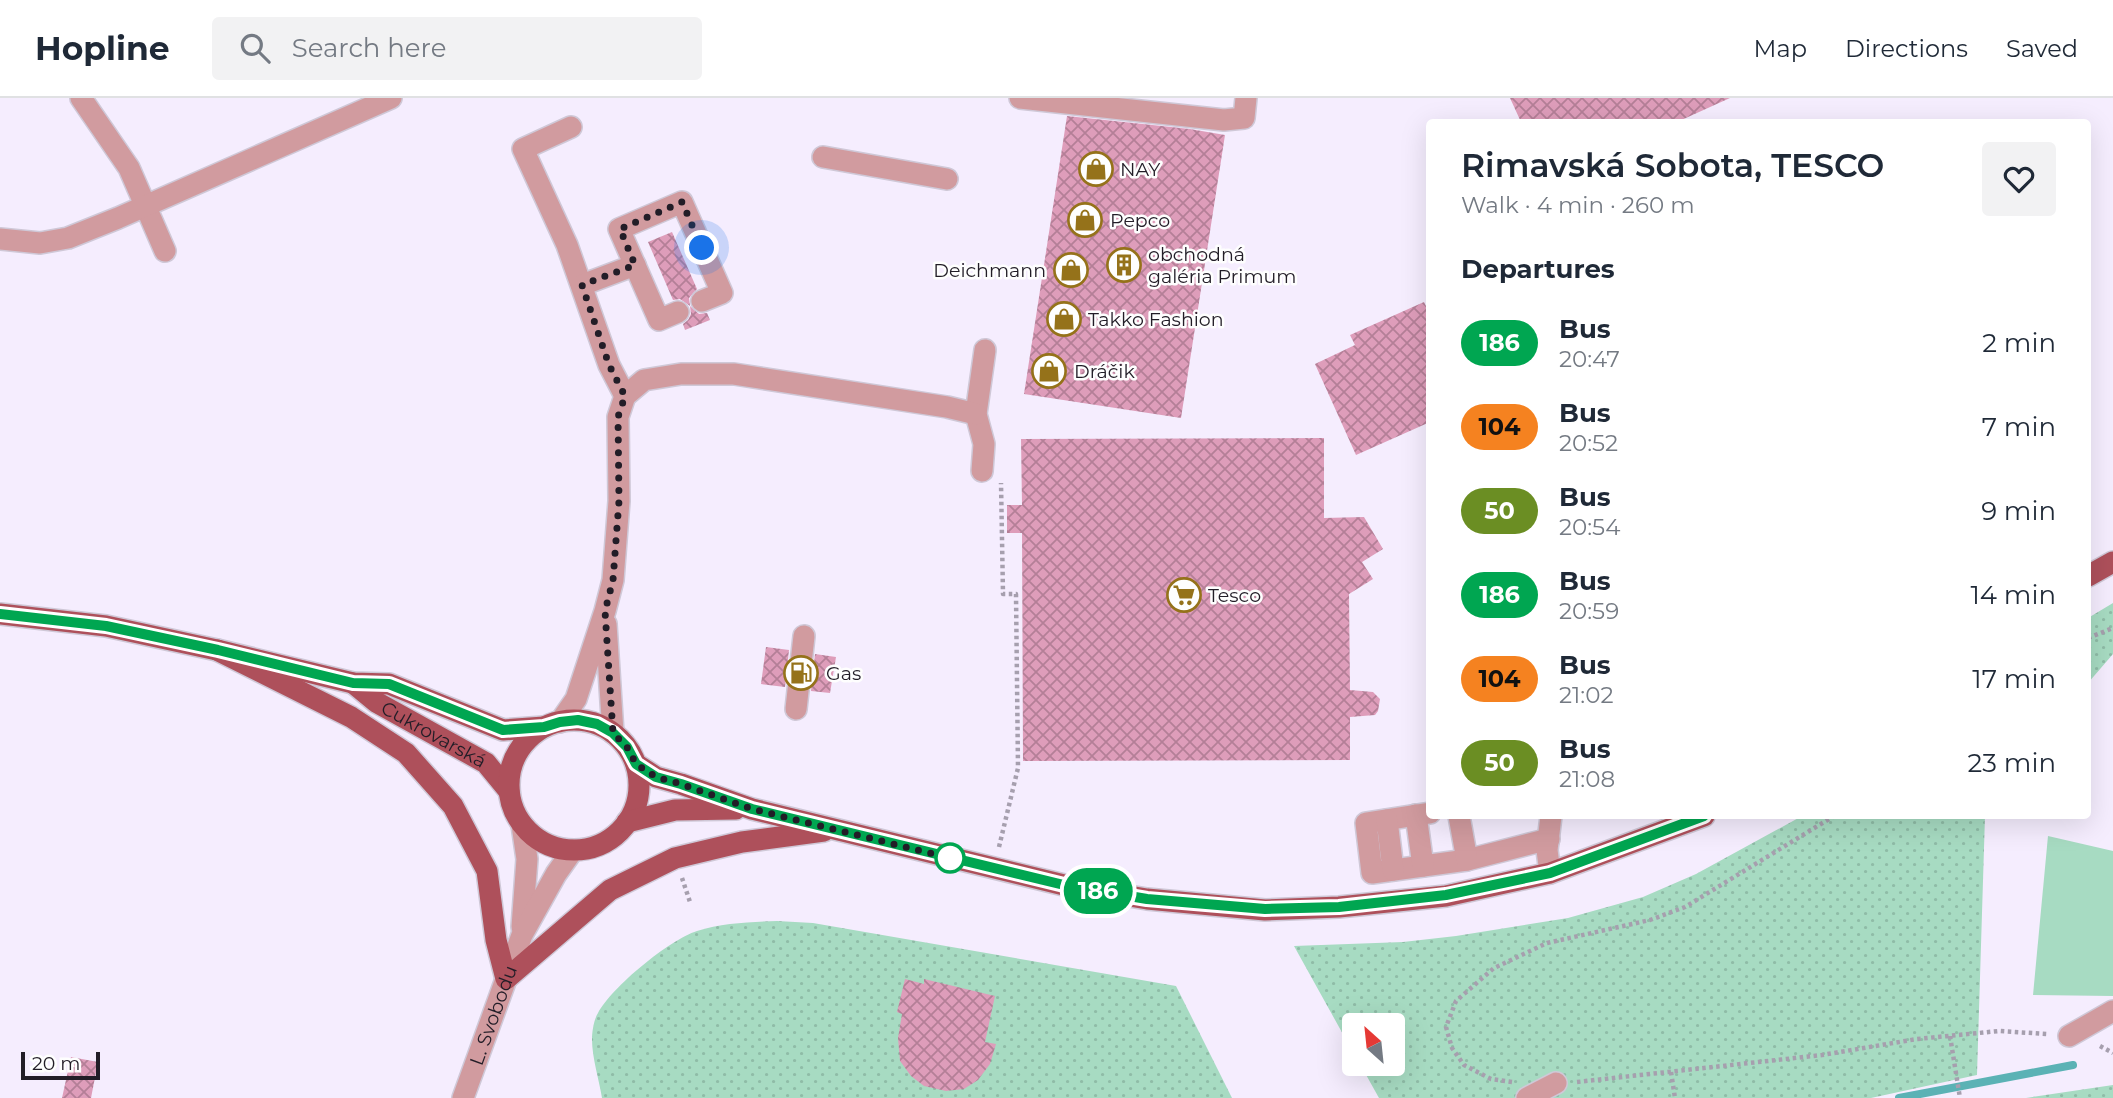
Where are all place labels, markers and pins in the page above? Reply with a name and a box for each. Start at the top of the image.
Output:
shop icon: NAY [1077,150,1115,188]
place label: NAY [1120,158,1161,181]
shop icon: Pepco [1066,201,1104,239]
place label: Pepco [1110,209,1170,232]
place label: obchodná galéria Primum [1148,243,1296,288]
building icon: obchodná galéria Primum [1105,246,1143,284]
shop icon: Deichmann [1052,251,1090,289]
place label: Deichmann [933,259,1046,282]
shop icon: Takko Fashion [1045,300,1083,338]
place label: Takko Fashion [1088,308,1224,331]
shop icon: Dráčik [1030,352,1068,390]
place label: Dráčik [1074,360,1135,383]
supermarket icon: Tesco [1165,576,1203,614]
place label: Tesco [1208,584,1261,607]
fuel station icon: Gas [782,654,820,692]
place label: Gas [826,662,861,685]
unlabelled marker [935,843,965,873]

